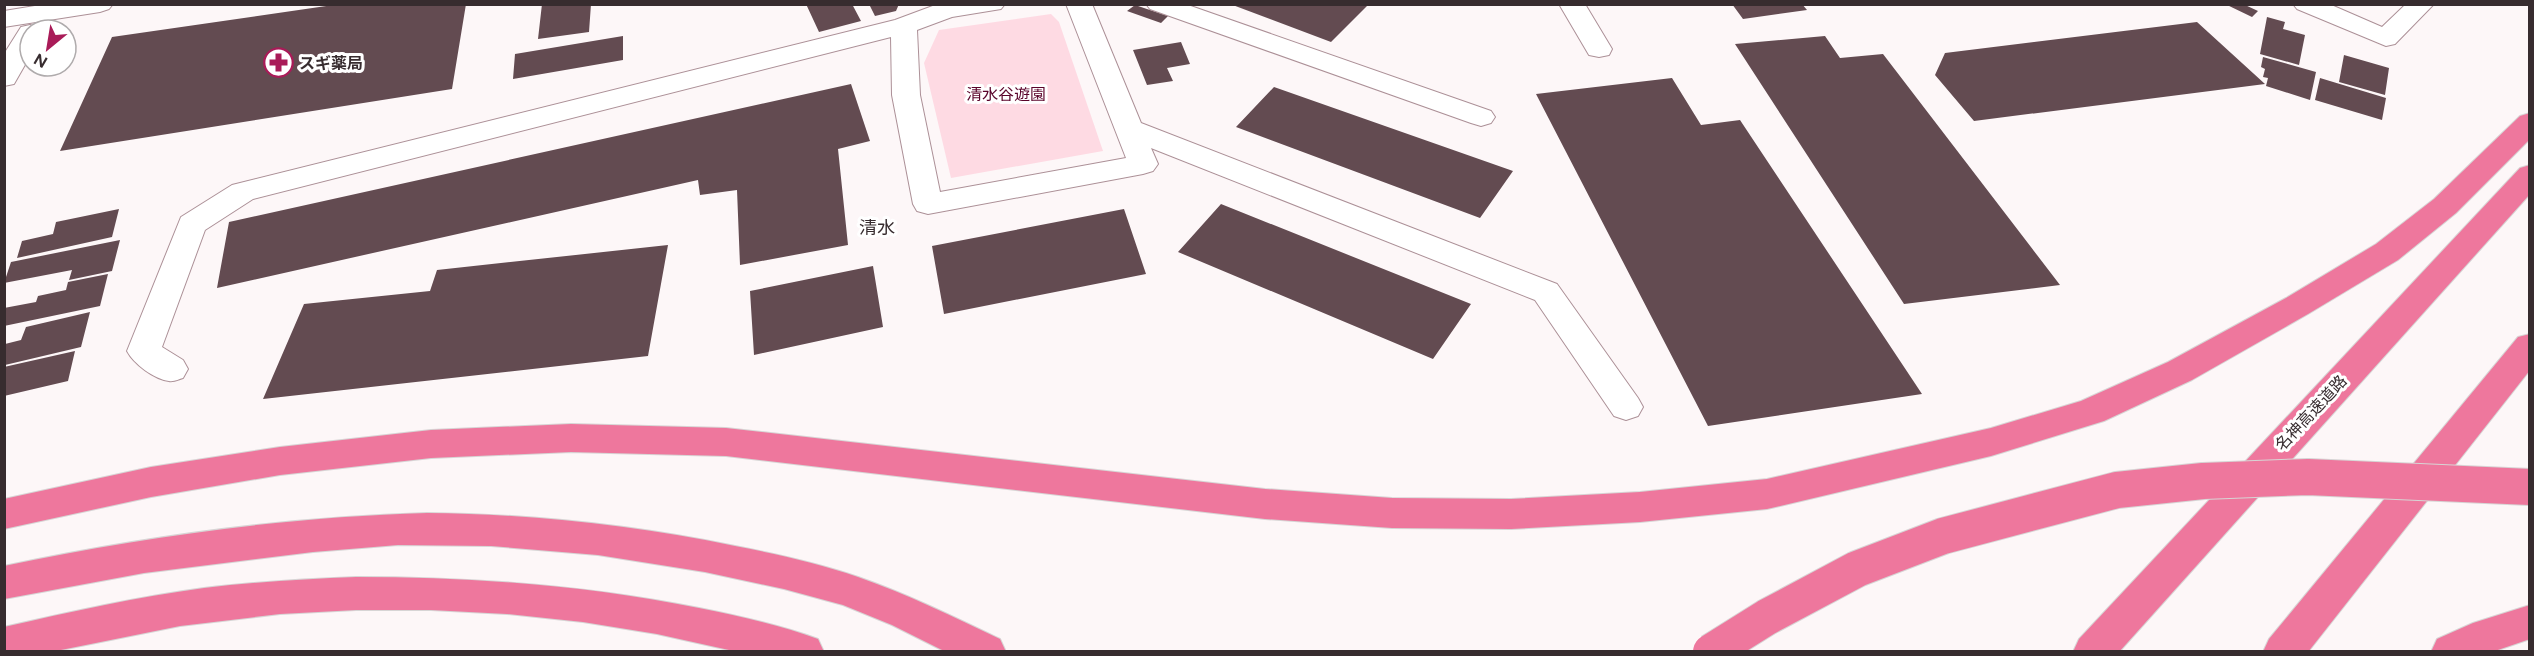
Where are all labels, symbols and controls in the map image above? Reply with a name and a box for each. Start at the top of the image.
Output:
north arrow [18,18,78,78]
pharmacy icon: スギ薬局 [262,47,294,79]
text: N [31,49,51,72]
place label: スギ薬局 [299,54,363,73]
park label: 清水谷遊園 [966,85,1046,104]
district label: 清水 [859,217,895,239]
street label: 名神高速道路 [2271,371,2351,455]

